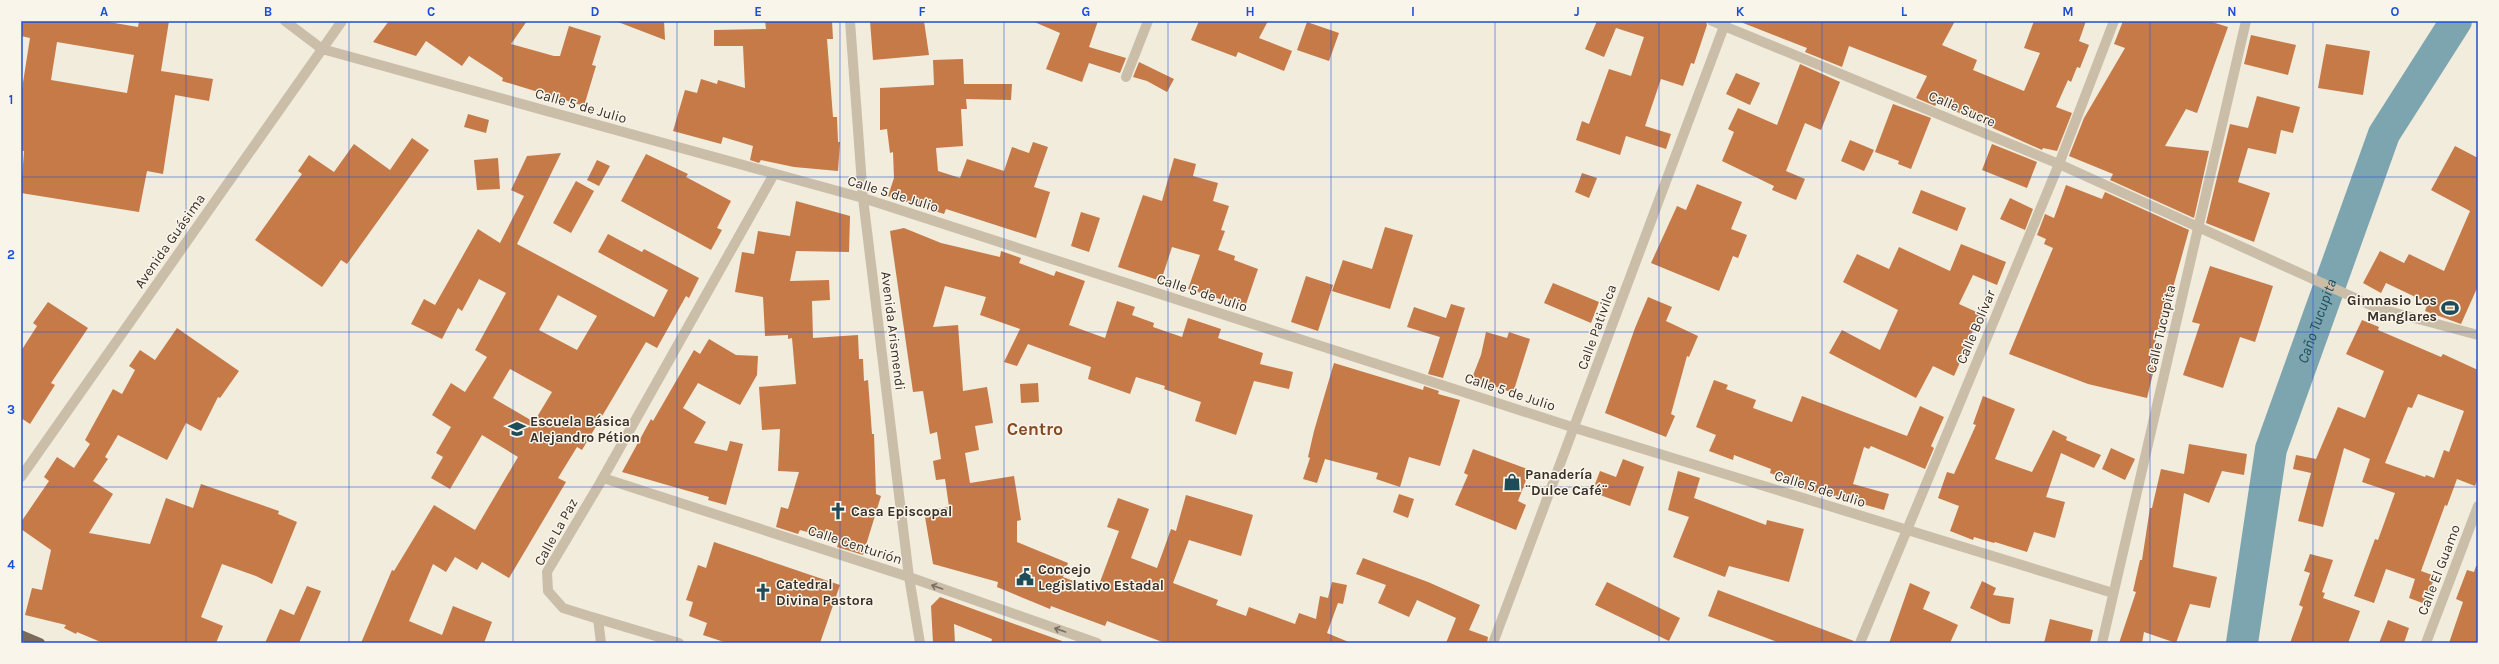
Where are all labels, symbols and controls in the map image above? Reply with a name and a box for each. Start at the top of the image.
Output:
text: A [100,4,108,19]
text: B [264,4,272,19]
text: C [427,4,435,19]
text: D [591,4,600,19]
text: E [754,4,762,19]
text: F [918,4,926,19]
text: G [1082,4,1090,19]
text: H [1245,4,1255,19]
text: I [1411,4,1415,19]
text: J [1574,4,1580,19]
text: K [1736,4,1745,19]
text: L [1901,4,1908,19]
text: M [2062,4,2074,19]
text: N [2227,4,2237,19]
text: O [2391,4,2400,19]
street label: Calle 5 de Julio [533,85,629,127]
street label: Calle Sucre [1926,87,1998,131]
text: 1 [9,92,13,107]
street label: Calle 5 de Julio [845,172,941,216]
street label: Avenida Guásima [131,190,209,292]
text: 2 [7,247,15,262]
street label: Calle 5 de Julio [1154,270,1250,316]
street label: Avenida Arismendi [877,271,909,391]
water label: Caño Tucupita [2293,276,2340,366]
street label: Calle Pativilca [1574,282,1620,372]
street label: Calle Tucupita [2143,283,2179,375]
street label: Calle Bolívar [1953,287,2000,367]
place label: Gimnasio Los Manglares [2347,292,2437,325]
sports icon: Gimnasio Los Manglares [2440,298,2460,318]
street label: Calle 5 de Julio [1462,369,1558,415]
text: 3 [7,402,15,417]
place label: Escuela Básica Alejandro Pétion [530,413,640,446]
district label: Centro [1007,418,1063,440]
school or university icon: Escuela Básica Alejandro Pétion [507,419,527,439]
place label: Panadería ¨Dulce Café¨ [1525,466,1608,499]
street label: Calle 5 de Julio [1772,467,1868,511]
shop icon: Panadería ¨Dulce Café¨ [1502,472,1522,492]
street label: Calle La Paz [531,495,581,569]
church icon: Casa Episcopal [828,501,848,521]
place label: Casa Episcopal [851,503,952,520]
street label: Calle Centurión [806,522,904,568]
street label: Calle El Guamo [2414,522,2464,618]
text: 4 [7,557,15,572]
place label: Concejo Legislativo Estadal [1038,561,1164,594]
public building icon: Concejo Legislativo Estadal [1015,567,1035,587]
place label: Catedral Divina Pastora [776,576,873,609]
church icon: Catedral Divina Pastora [753,582,773,602]
one-way arrow [931,583,944,590]
one-way arrow [1054,626,1067,633]

